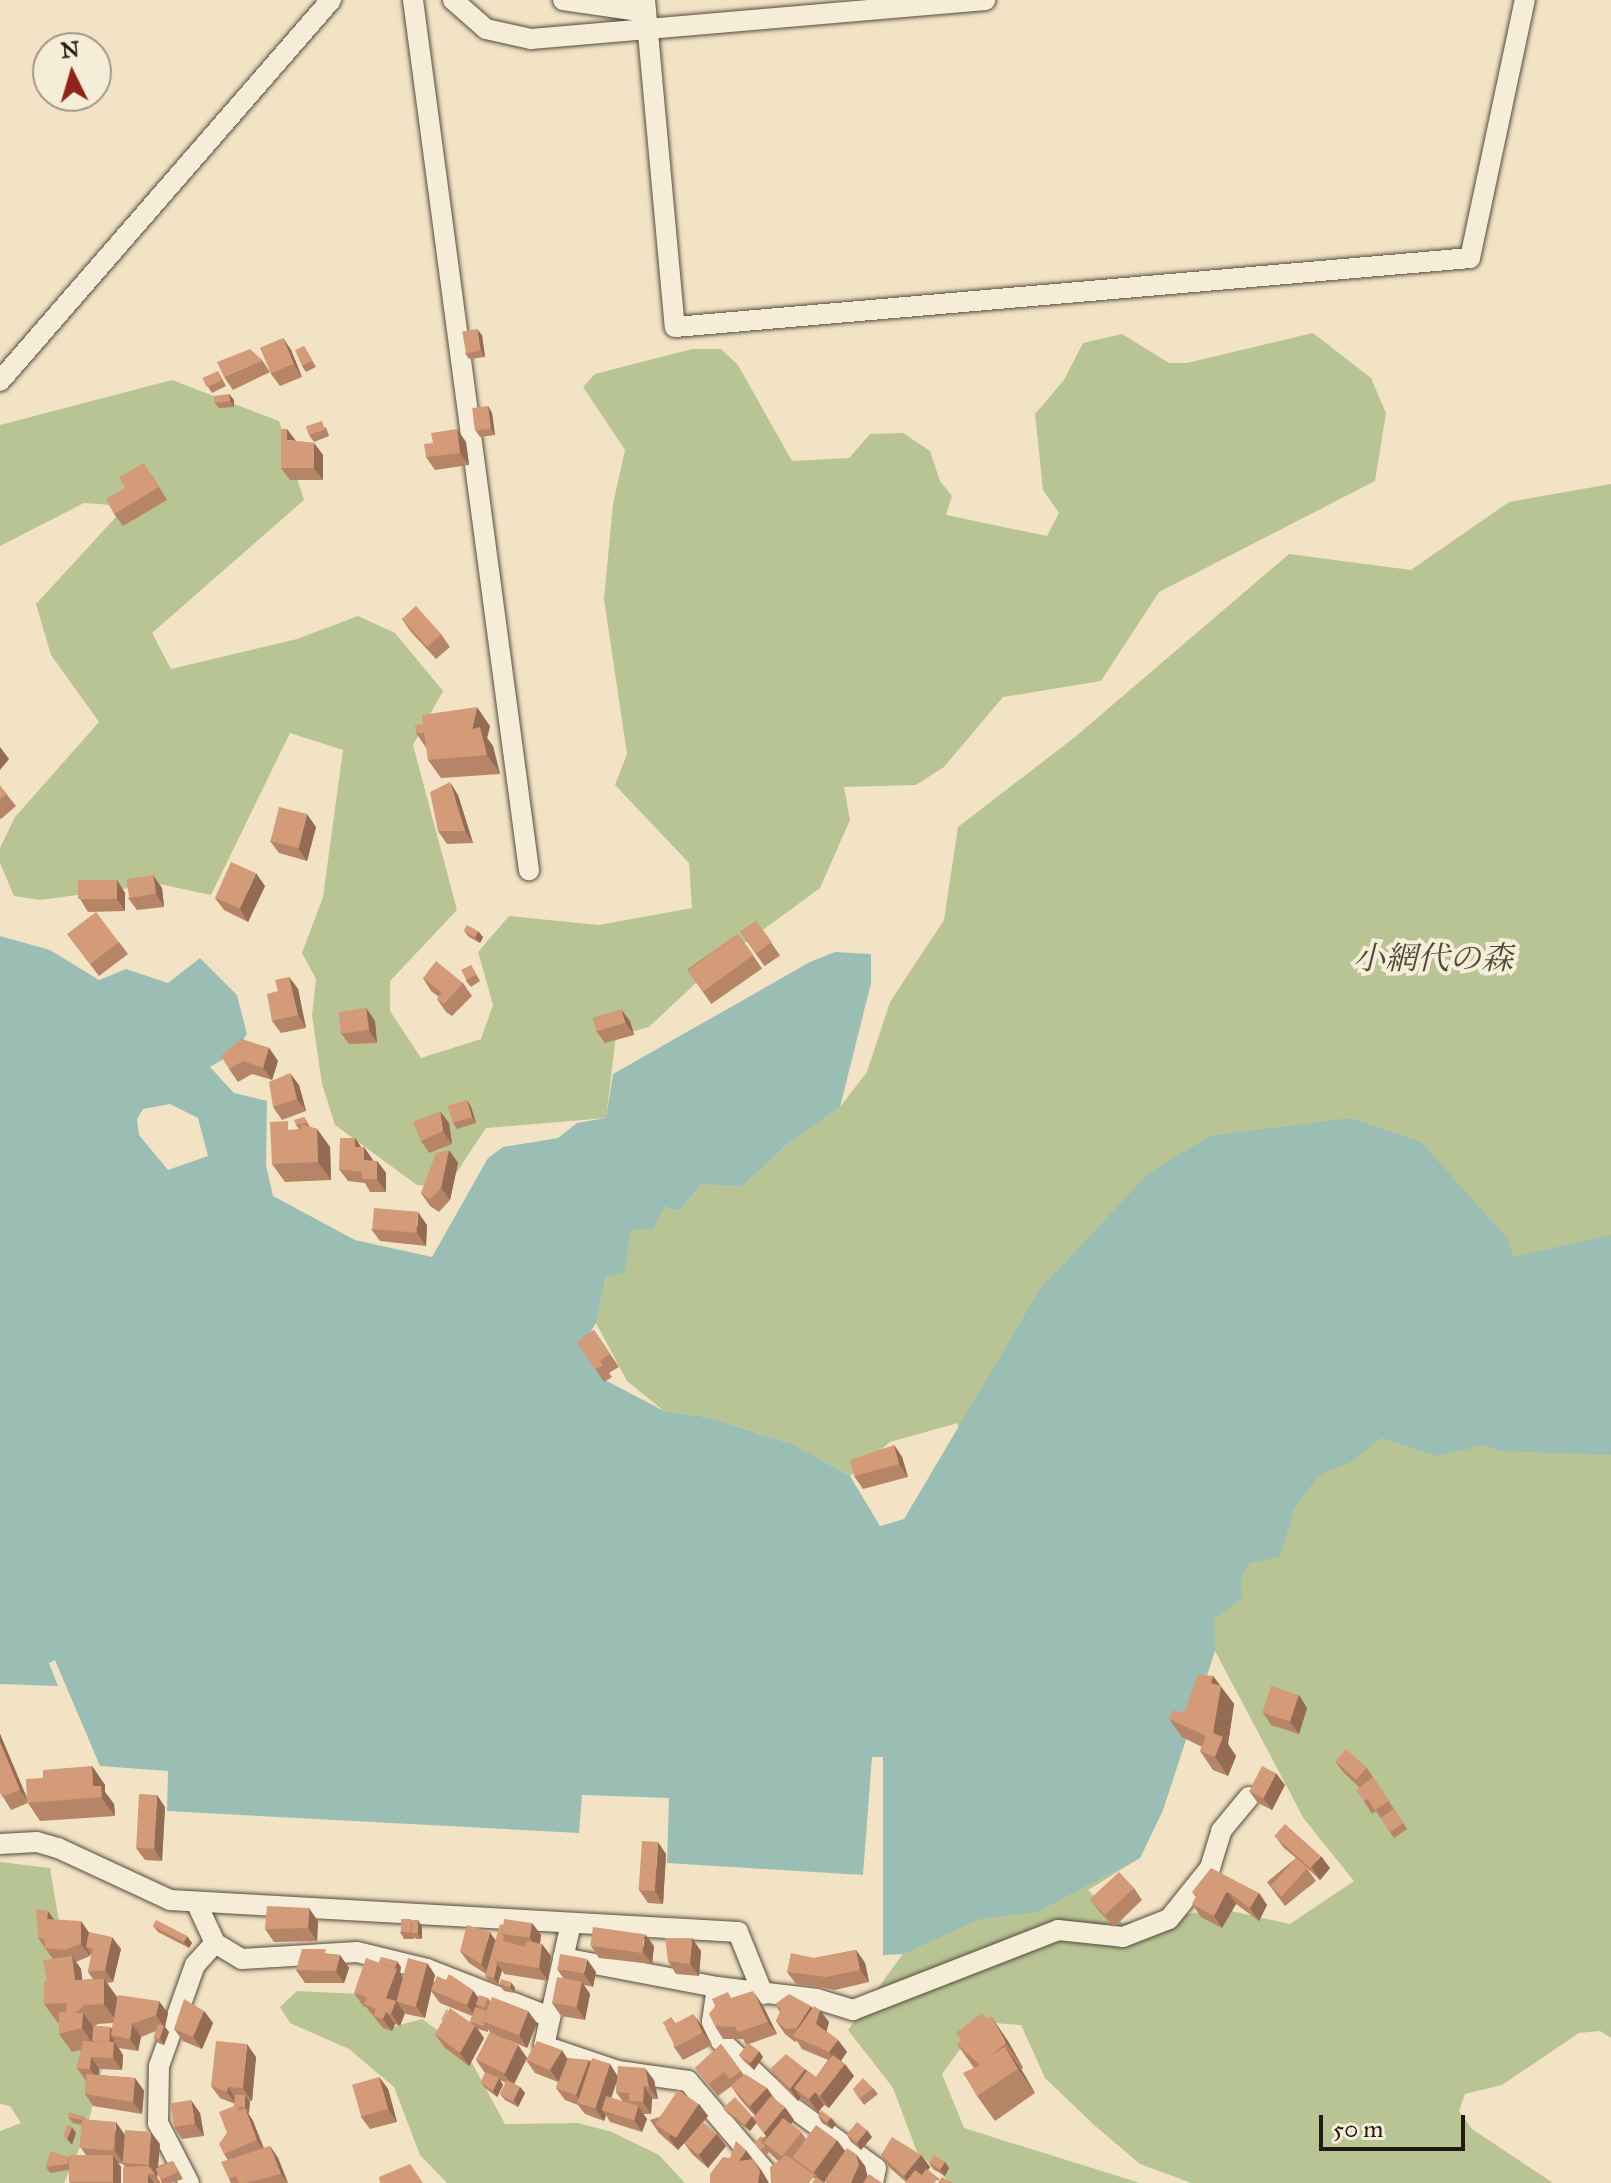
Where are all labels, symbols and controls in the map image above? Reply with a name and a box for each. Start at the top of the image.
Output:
north arrow [32,32,112,112]
text: N [60,35,81,64]
park label: 小網代の森 [1353,940,1513,978]
scale bar [1323,2099,1469,2149]
text: 50 m [1333,2114,1383,2144]

